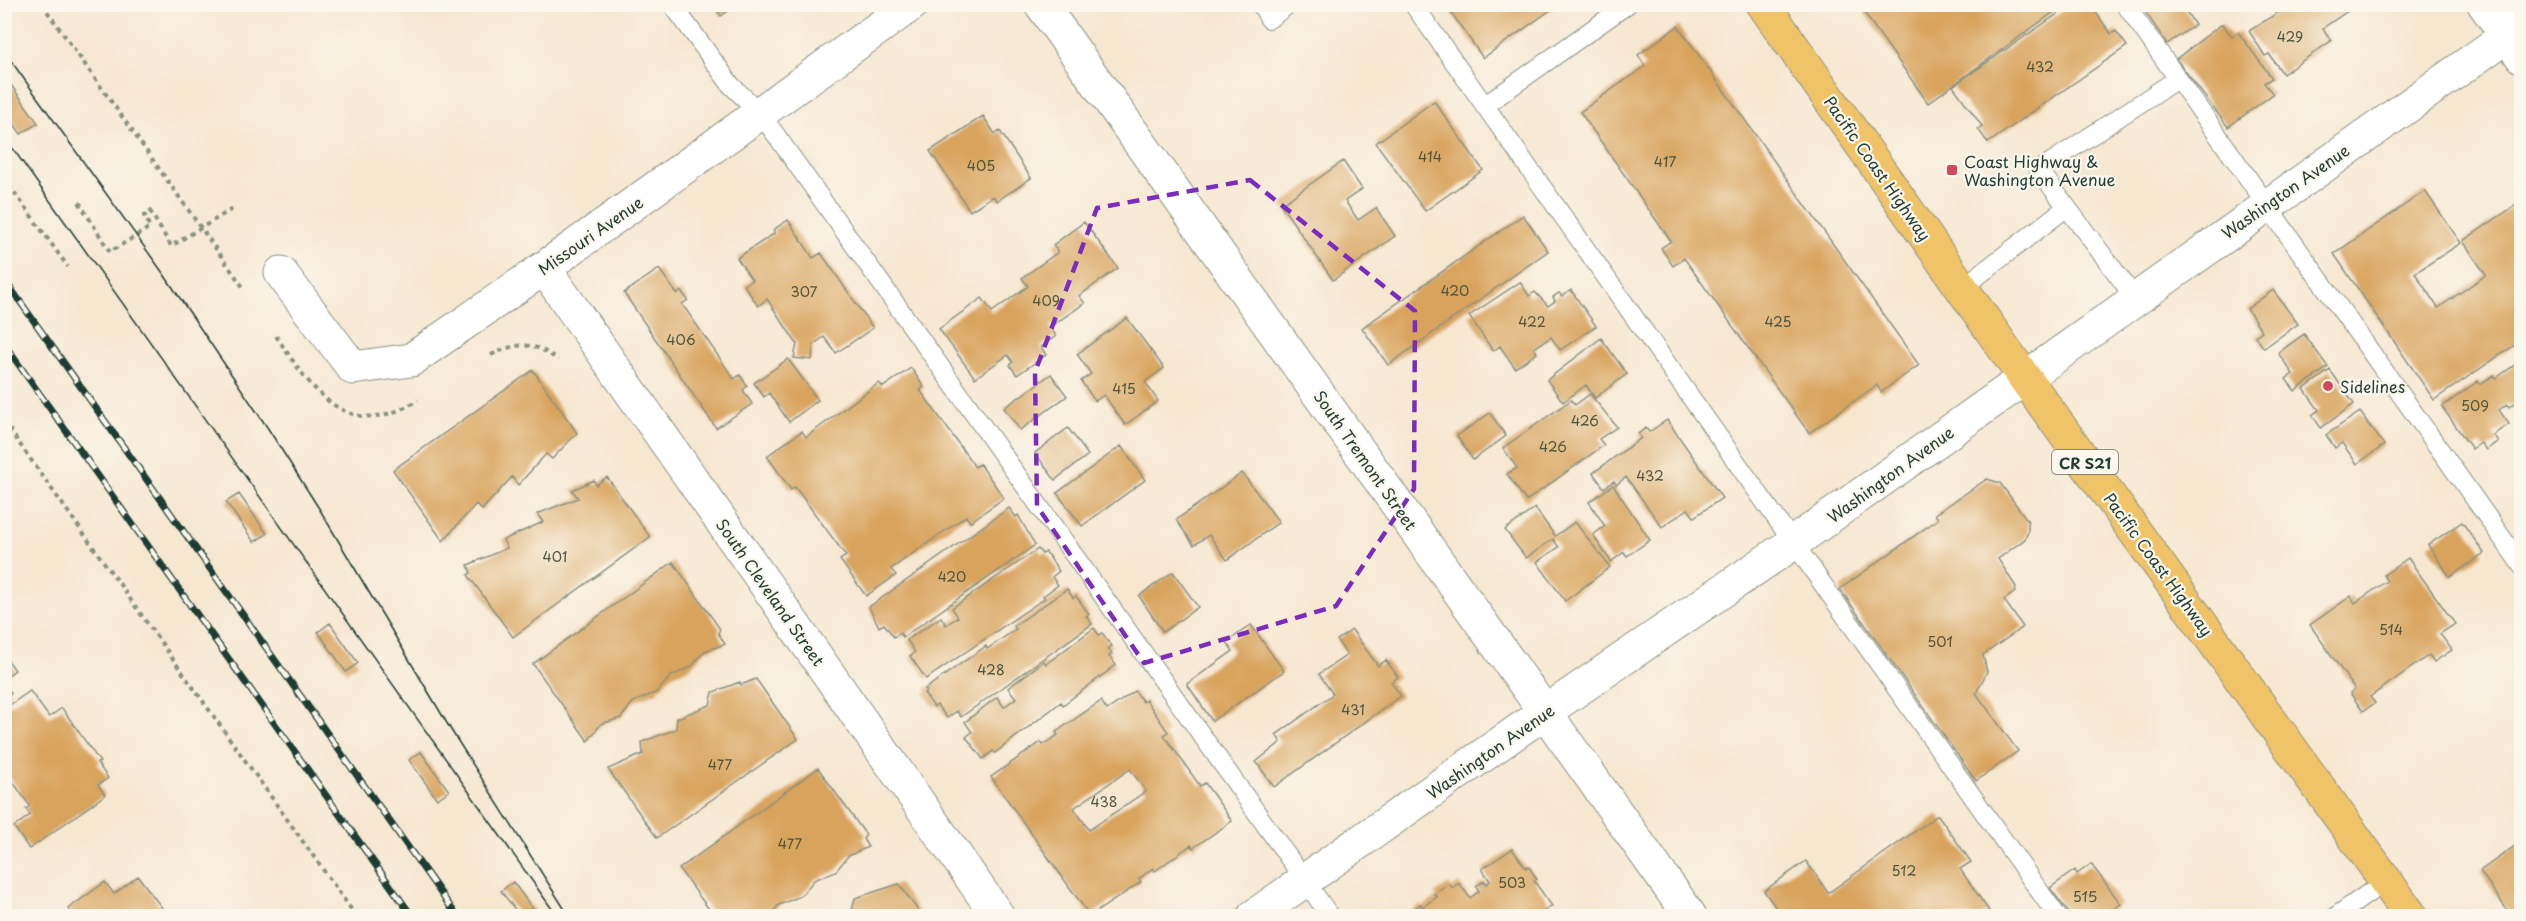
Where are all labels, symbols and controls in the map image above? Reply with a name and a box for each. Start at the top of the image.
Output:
house number: 429 [2277,26,2303,47]
house number: 432 [2026,56,2054,77]
street label: Pacific Coast Highway [1819,91,1937,245]
street label: Washington Avenue [2216,138,2354,244]
house number: 414 [1418,146,1442,167]
place label: Coast Highway & Washington Avenue [1964,149,2116,191]
house number: 417 [1654,151,1676,172]
house number: 405 [967,155,995,176]
marker: Coast Highway & Washington Avenue [1945,163,1959,177]
street label: Missouri Avenue [533,190,648,280]
house number: 420 [1441,280,1469,301]
house number: 307 [791,281,818,302]
house number: 409 [1032,290,1060,311]
house number: 422 [1518,311,1546,332]
house number: 425 [1764,311,1792,332]
house number: 406 [666,329,696,350]
place label: Sidelines [2340,374,2405,398]
house number: 415 [1112,378,1136,399]
marker: Sidelines [2321,379,2335,393]
street label: South Tremont Street [1309,385,1424,535]
house number: 509 [2461,395,2489,416]
house number: 426 [1571,410,1599,431]
street label: Washington Avenue [1822,420,1958,528]
house number: 426 [1539,436,1567,457]
road number: CR S21 [2052,450,2118,474]
house number: 432 [1636,465,1664,486]
street label: Pacific Coast Highway [2099,487,2219,641]
street label: South Cleveland Street [711,513,831,671]
house number: 401 [543,546,567,567]
house number: 420 [938,566,966,587]
house number: 514 [2379,619,2403,640]
house number: 501 [1927,631,1953,652]
house number: 428 [977,659,1005,680]
street label: Washington Avenue [1421,698,1559,804]
house number: 431 [1341,699,1365,720]
house number: 477 [708,754,732,775]
house number: 438 [1091,791,1117,812]
house number: 477 [778,833,802,854]
house number: 512 [1892,860,1917,881]
house number: 503 [1498,872,1526,893]
house number: 515 [2073,886,2097,907]

